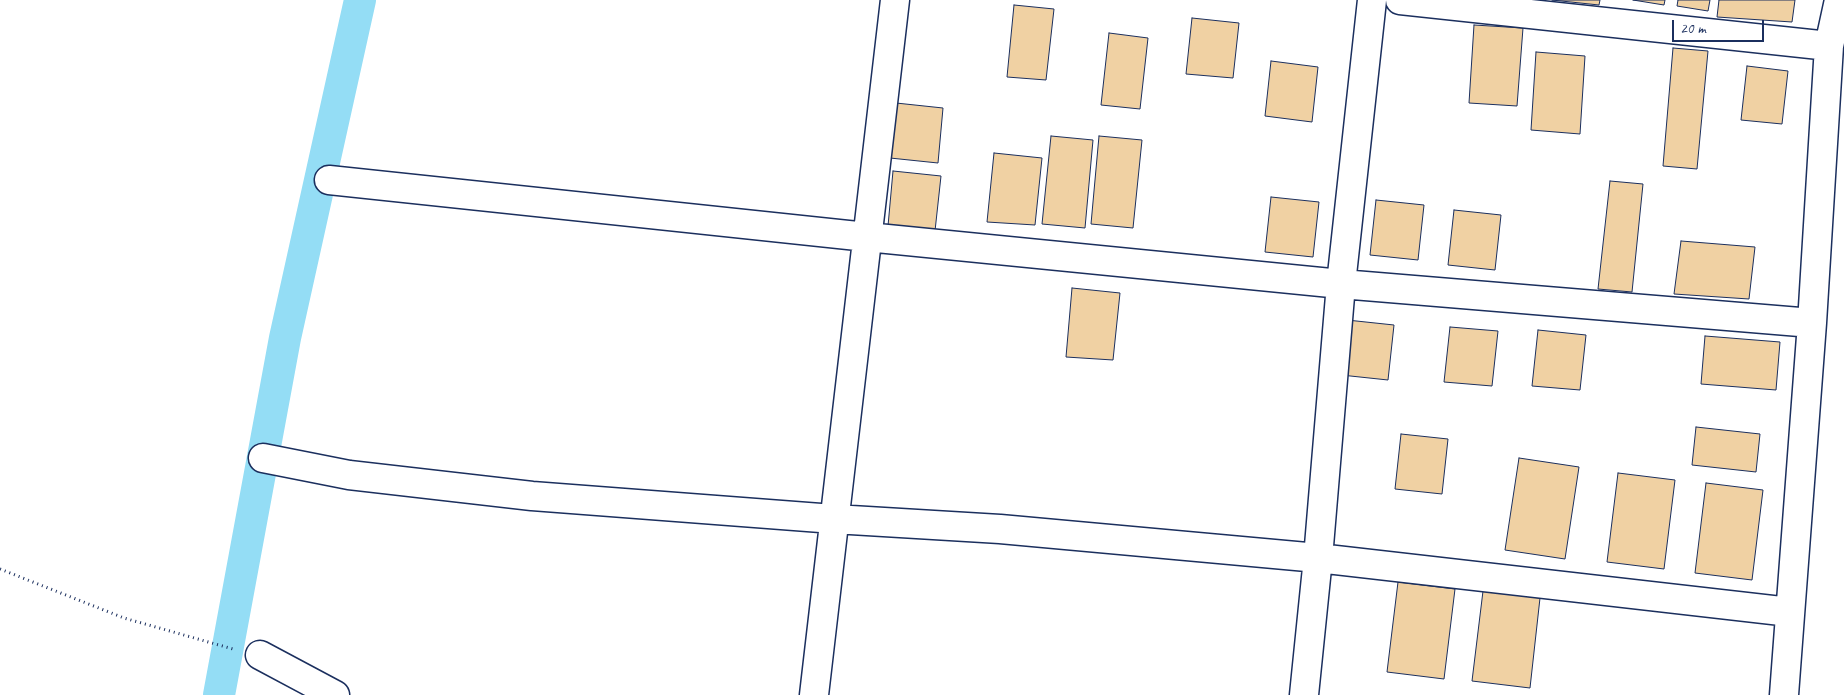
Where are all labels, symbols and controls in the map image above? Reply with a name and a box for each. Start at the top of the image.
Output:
scale bar [1674,10,1766,42]
text: 20 m [1680,19,1706,38]

